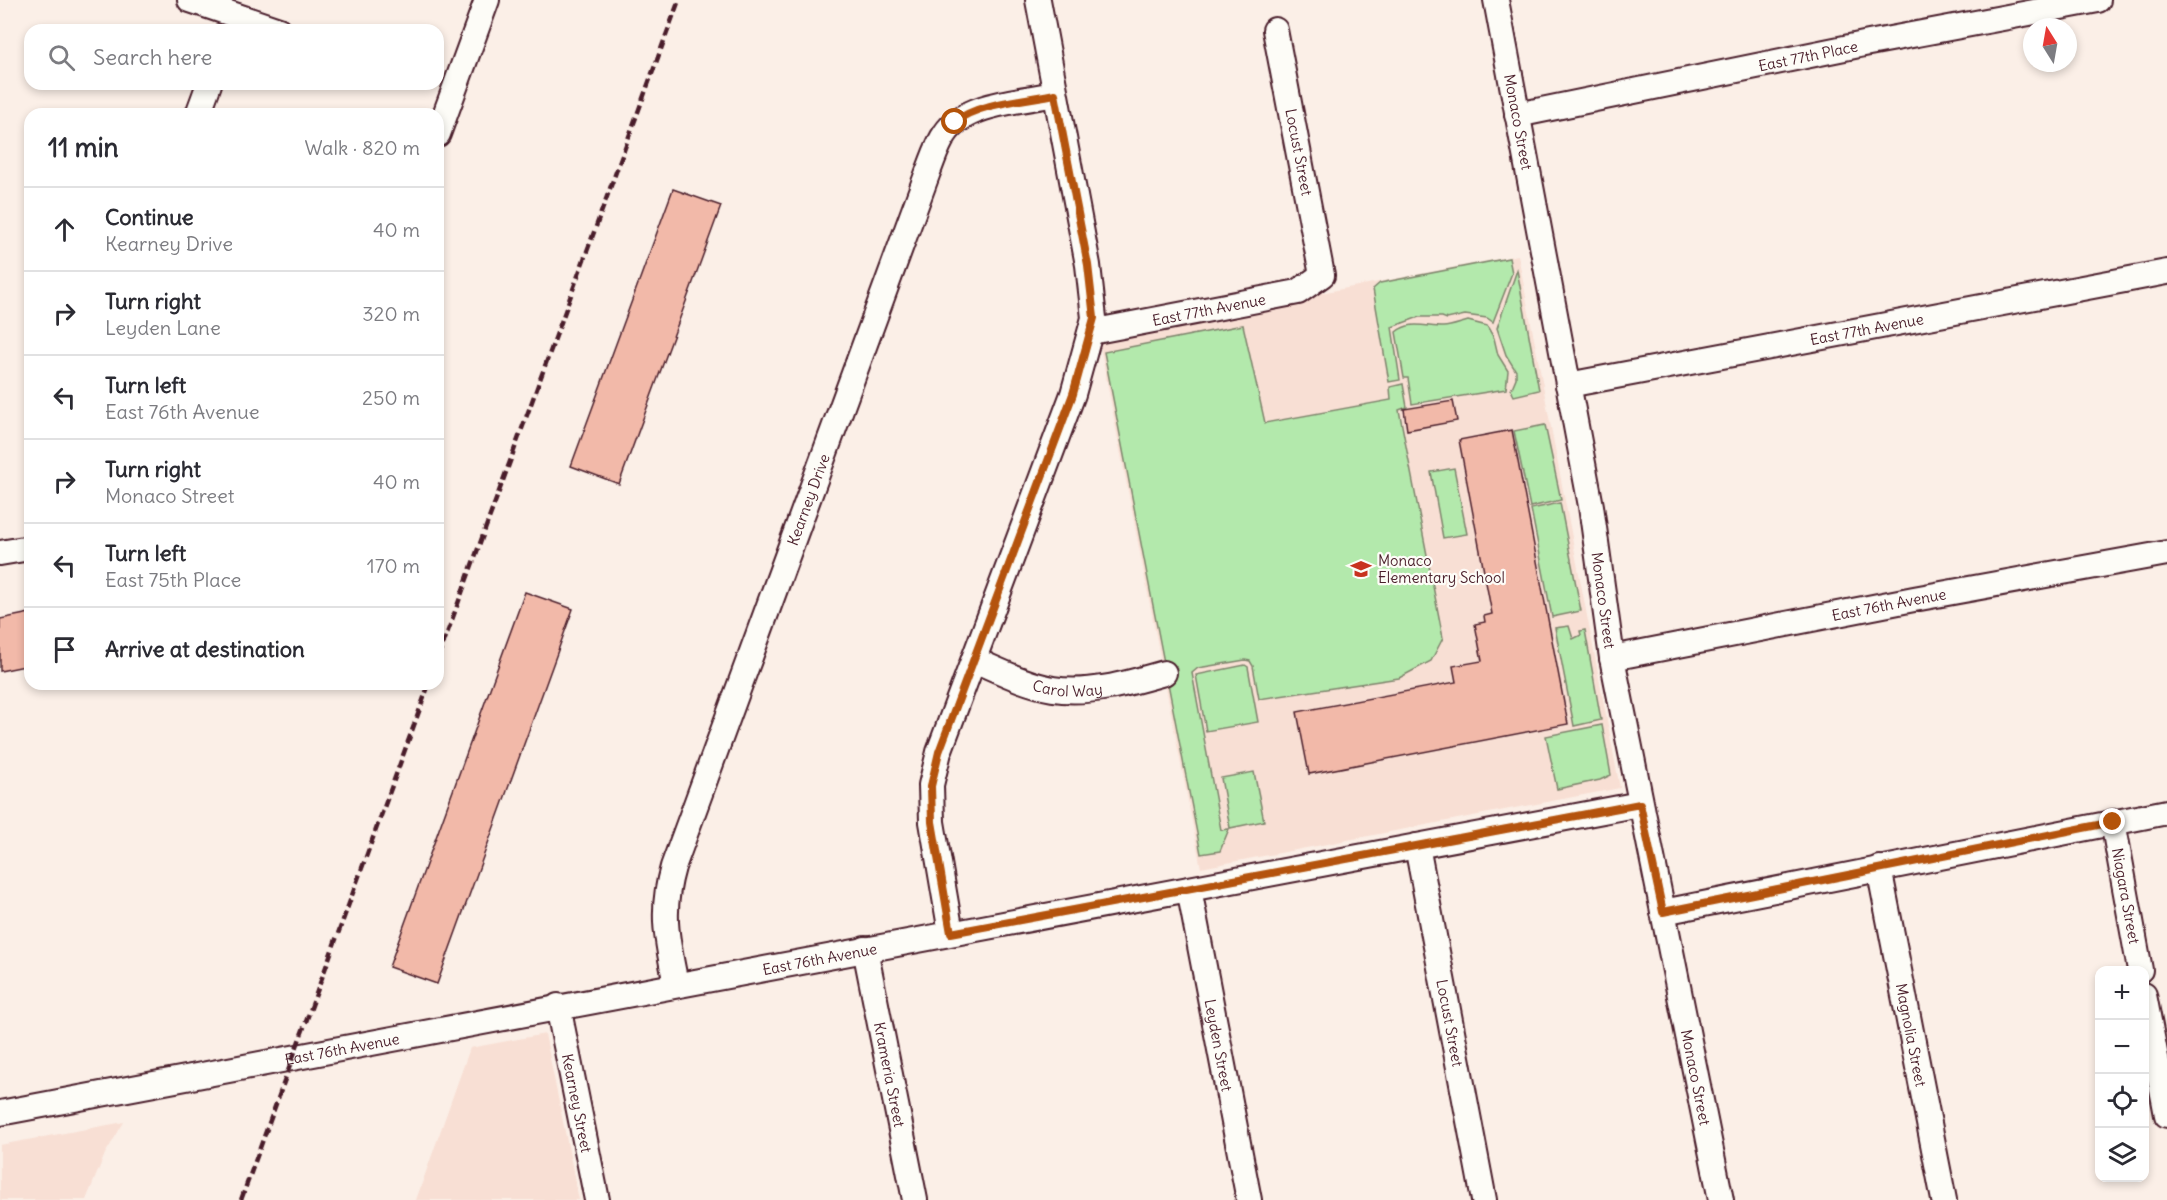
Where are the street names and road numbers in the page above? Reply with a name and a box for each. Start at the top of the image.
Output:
street label: East 77th Place [1757,36,1859,75]
street label: Monaco Street [1501,72,1537,171]
street label: Locust Street [1281,107,1317,197]
street label: East 77th Avenue [1151,289,1267,329]
street label: East 77th Avenue [1808,309,1925,349]
street label: Kearney Drive [782,451,833,548]
street label: Monaco Street [1588,551,1620,650]
street label: East 76th Avenue [1830,584,1948,624]
street label: Carol Way [1031,675,1104,700]
street label: Niagara Street [2108,846,2145,945]
street label: East 76th Avenue [761,938,878,979]
street label: Locust Street [1433,978,1468,1068]
street label: Magnolia Street [1892,981,1931,1088]
street label: Leyden Street [1201,997,1237,1093]
street label: Krameria Street [870,1020,910,1129]
street label: East 76th Avenue [283,1028,401,1069]
street label: Monaco Street [1677,1028,1715,1127]
street label: Kearney Street [558,1052,597,1154]

